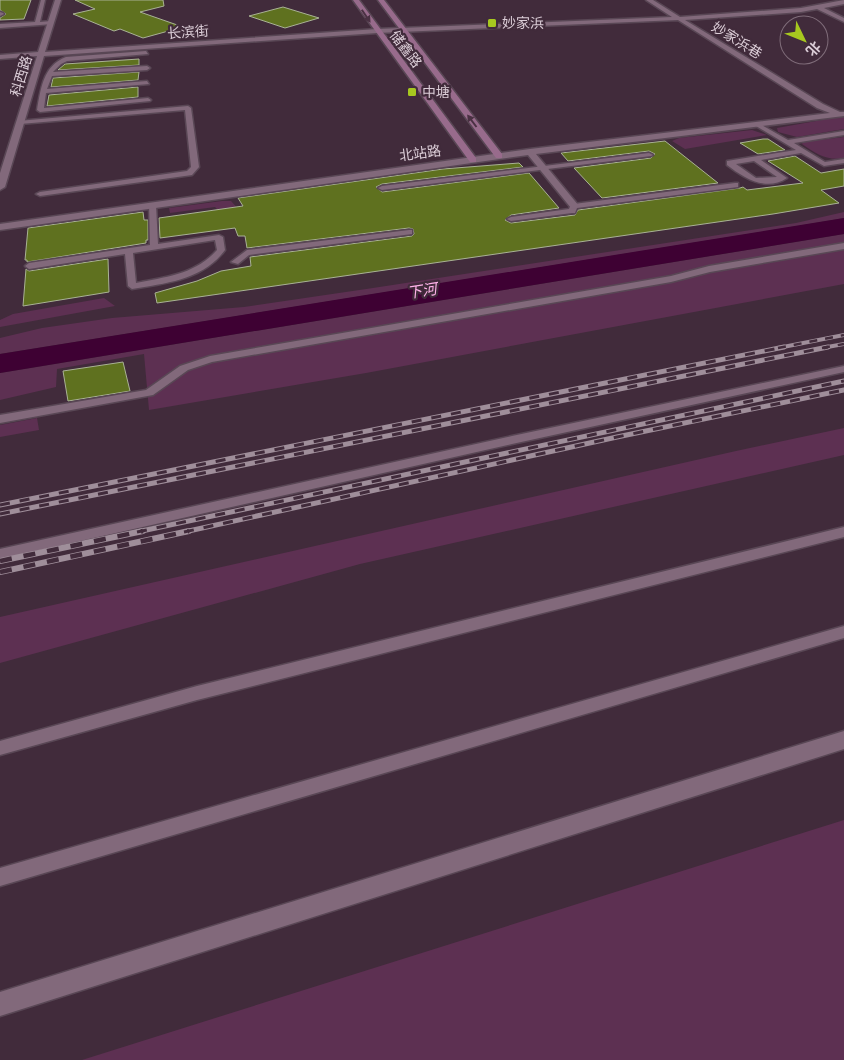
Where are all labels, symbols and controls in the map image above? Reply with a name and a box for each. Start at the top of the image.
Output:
one-way arrow [362,9,371,22]
place label: 妙家浜 [502,15,544,33]
north arrow [779,15,829,65]
marker: 妙家浜 [486,17,498,29]
street label: 妙家浜巷 [708,18,765,63]
street label: 长滨街 [167,24,210,43]
street label: 储鑫路 [385,28,424,72]
text: 北 [801,37,823,59]
street label: 科西路 [8,54,37,99]
place label: 中塘 [422,84,450,102]
marker: 中塘 [406,86,418,98]
one-way arrow [467,114,477,128]
street label: 北站路 [398,142,442,166]
water label: 下河 [406,280,441,304]

